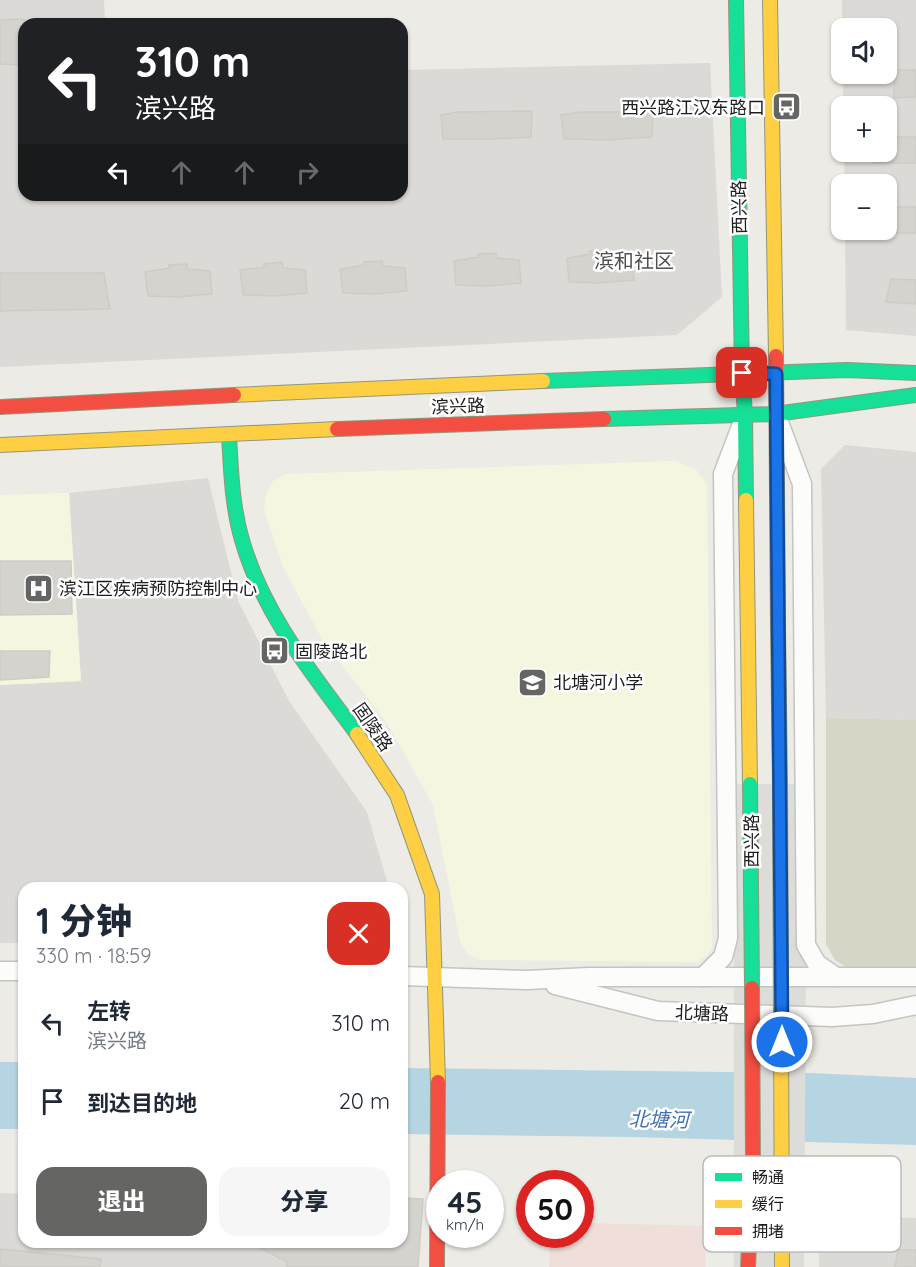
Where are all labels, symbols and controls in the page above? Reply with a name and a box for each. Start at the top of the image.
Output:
map controls [831,18,897,240]
button: sound [831,18,897,84]
text: 310 m [135,35,250,88]
icon: left [36,42,114,120]
text: 滨兴路 [135,91,216,125]
bus stop icon: 西兴路江汉东路口 [770,91,802,123]
place label: 西兴路江汉东路口 [621,96,765,119]
button: + [831,96,897,162]
icon: left [102,156,135,189]
icon: ahead [165,156,198,189]
icon: ahead [228,156,261,189]
icon: right [291,156,324,189]
button: − [831,174,897,240]
street label: 西兴路 [727,180,751,234]
district label: 滨和社区 [594,248,674,273]
pin [716,347,767,398]
icon: arrive [725,356,758,389]
street label: 滨兴路 [431,394,485,418]
hospital icon: 滨江区疾病预防控制中心 [22,572,54,604]
place label: 滨江区疾病预防控制中心 [59,577,257,600]
bus stop icon: 固陵路北 [258,635,290,667]
place label: 固陵路北 [295,640,367,663]
school or university icon: 北塘河小学 [516,666,548,698]
place label: 北塘河小学 [553,671,643,694]
street label: 固陵路 [348,698,398,756]
street label: 西兴路 [740,814,763,868]
text: 1 分钟 [36,898,132,943]
button: close [327,902,390,965]
text: 330 m · 18:59 [36,943,151,968]
text: 左转 [87,997,131,1025]
street label: 北塘路 [675,1001,729,1025]
icon: left [36,1007,69,1040]
text: 310 m [331,1009,390,1037]
position arrow [750,1010,814,1074]
text: 滨兴路 [87,1028,147,1053]
icon: arrive [36,1085,69,1118]
text: 20 m [339,1087,390,1115]
text: 到达目的地 [87,1089,197,1117]
water label: 北塘河 [629,1106,693,1132]
legend [703,1156,901,1252]
button: 退出 [36,1167,207,1236]
button: 分享 [219,1167,390,1236]
text: 畅通 [752,1167,784,1187]
speed limit sign: 50 [516,1170,594,1248]
text: 45 [448,1183,482,1221]
text: 缓行 [752,1194,784,1214]
text: km/h [446,1215,484,1234]
text: 拥堵 [752,1221,784,1241]

